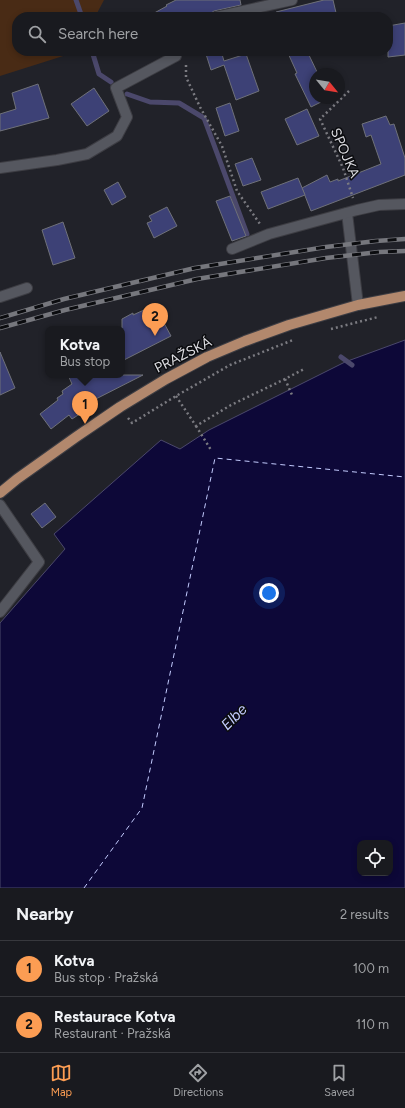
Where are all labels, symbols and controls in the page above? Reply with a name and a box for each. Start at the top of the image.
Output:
search box [12,12,393,56]
icon: search [26,23,48,45]
text: Search here [58,25,138,43]
north arrow [309,68,345,104]
street label: SPOJKA [327,125,363,181]
pin: 2 [142,303,168,336]
popup [45,326,125,378]
street label: PRAŽSKÁ [152,333,215,377]
text: Kotva [60,336,100,354]
text: Bus stop [60,354,110,369]
pin: 1 [72,391,98,424]
your location [259,583,279,603]
water label: Elbe [217,700,251,734]
map controls [357,840,393,876]
button: locate [357,840,393,876]
text: Nearby [16,904,74,924]
text: 2 results [340,907,389,922]
text: Kotva [54,952,94,970]
text: 1 [26,961,32,976]
text: 100 m [353,961,389,976]
text: Bus stop · Pražská [54,970,158,985]
text: Restaurace Kotva [54,1008,176,1026]
text: 2 [25,1017,33,1032]
text: 110 m [356,1017,389,1032]
text: Restaurant · Pražská [54,1026,171,1041]
tab: Map [50,1062,72,1099]
tab: Directions [173,1062,223,1099]
tab: Saved [324,1062,355,1099]

